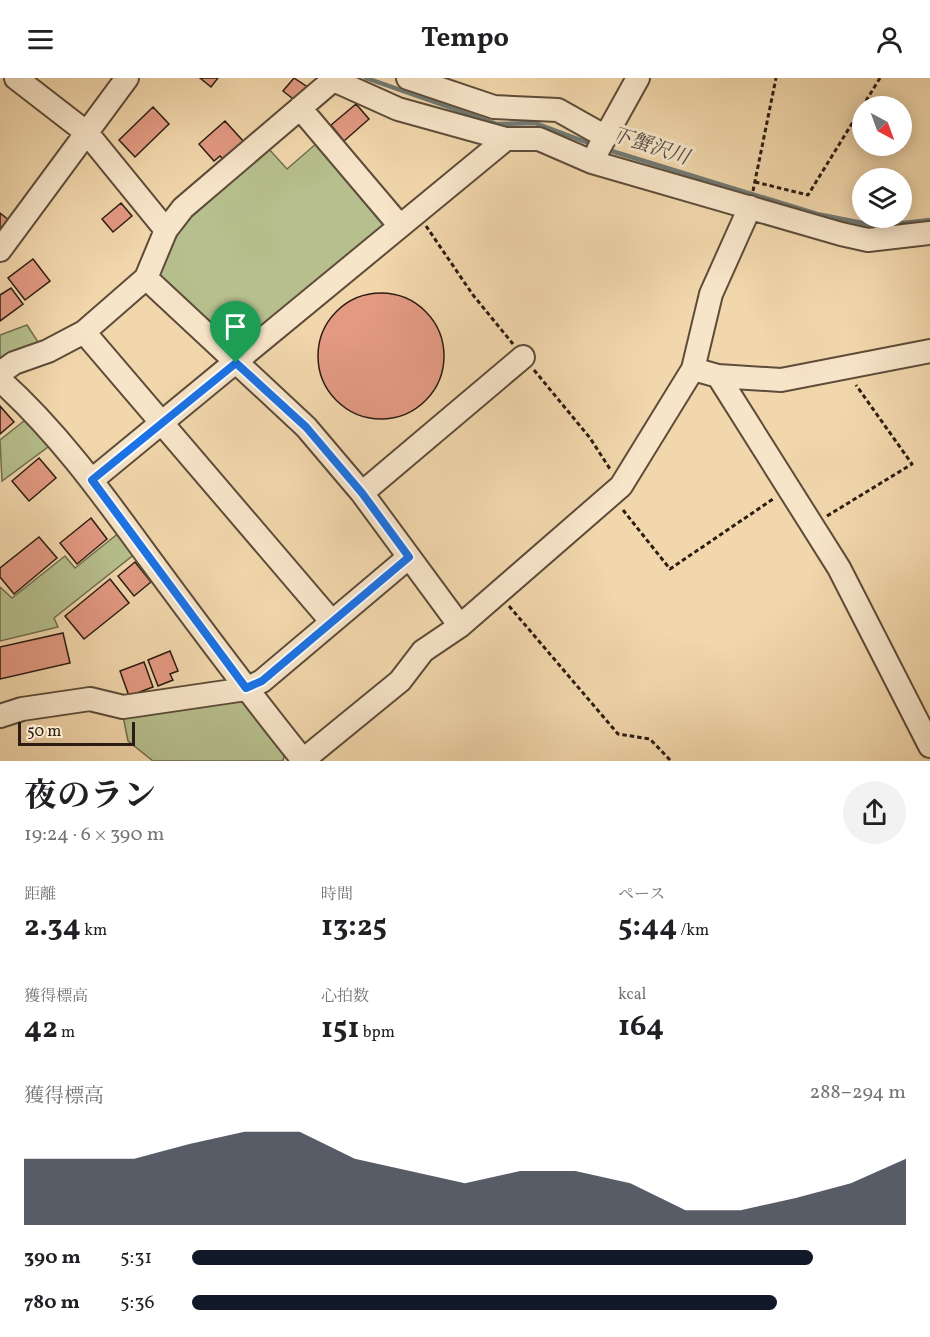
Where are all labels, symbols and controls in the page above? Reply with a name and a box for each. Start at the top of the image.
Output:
text: Tempo [421,20,509,58]
icon: menu [24,23,57,56]
icon: person [873,23,906,56]
north arrow [852,96,912,156]
map controls [852,96,912,228]
water label: 下蟹沢川 [608,121,694,173]
button: layers [852,168,912,228]
pin [210,301,261,363]
icon: arrive [219,310,252,343]
scale bar [18,719,135,746]
text: 50 m [27,721,61,743]
text: 夜のラン [24,775,156,821]
button: share [843,781,906,844]
text: 19:24 · 6 × 390 m [24,821,164,849]
text: 距離 [24,884,56,906]
text: 時間 [321,884,353,906]
text: ペース [618,884,665,906]
text: 2.34 [24,906,81,948]
text: 13:25 [321,906,387,948]
text: 5:44 [618,906,677,948]
text: km [81,920,107,942]
text: /km [677,920,709,942]
text: kcal [618,984,646,1006]
text: 獲得標高 [24,986,88,1008]
text: 心拍数 [321,986,369,1008]
text: 164 [618,1006,664,1048]
text: 42 [24,1008,58,1050]
text: 151 [321,1008,360,1050]
text: m [58,1022,75,1044]
text: bpm [360,1022,395,1044]
text: 288–294 m [810,1079,906,1107]
text: 獲得標高 [24,1083,104,1111]
text: 390 m [24,1244,81,1272]
text: 5:31 [120,1244,152,1272]
text: 780 m [24,1289,80,1317]
text: 5:36 [120,1289,155,1317]

